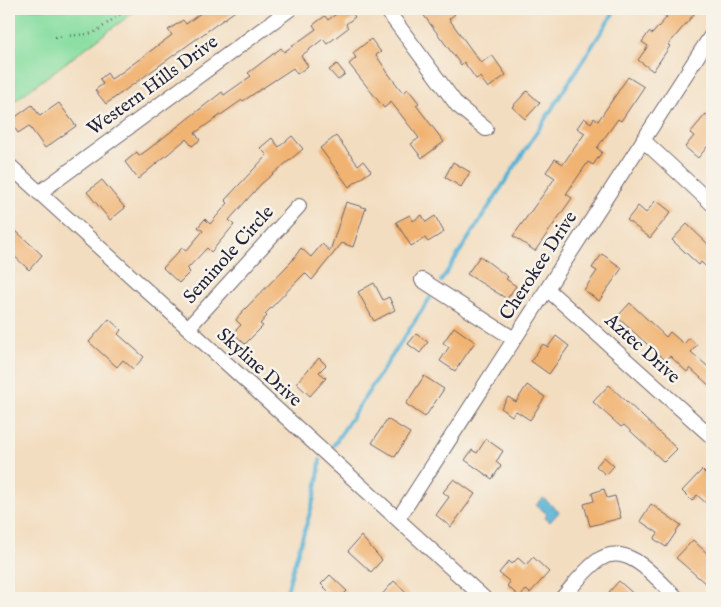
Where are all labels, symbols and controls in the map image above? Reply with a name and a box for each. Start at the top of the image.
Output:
street label: Western Hills Drive [83,30,223,142]
street label: Seminole Circle [179,201,280,309]
street label: Cherokee Drive [495,207,583,325]
street label: Aztec Drive [599,308,685,389]
street label: Skyline Drive [211,323,307,413]

